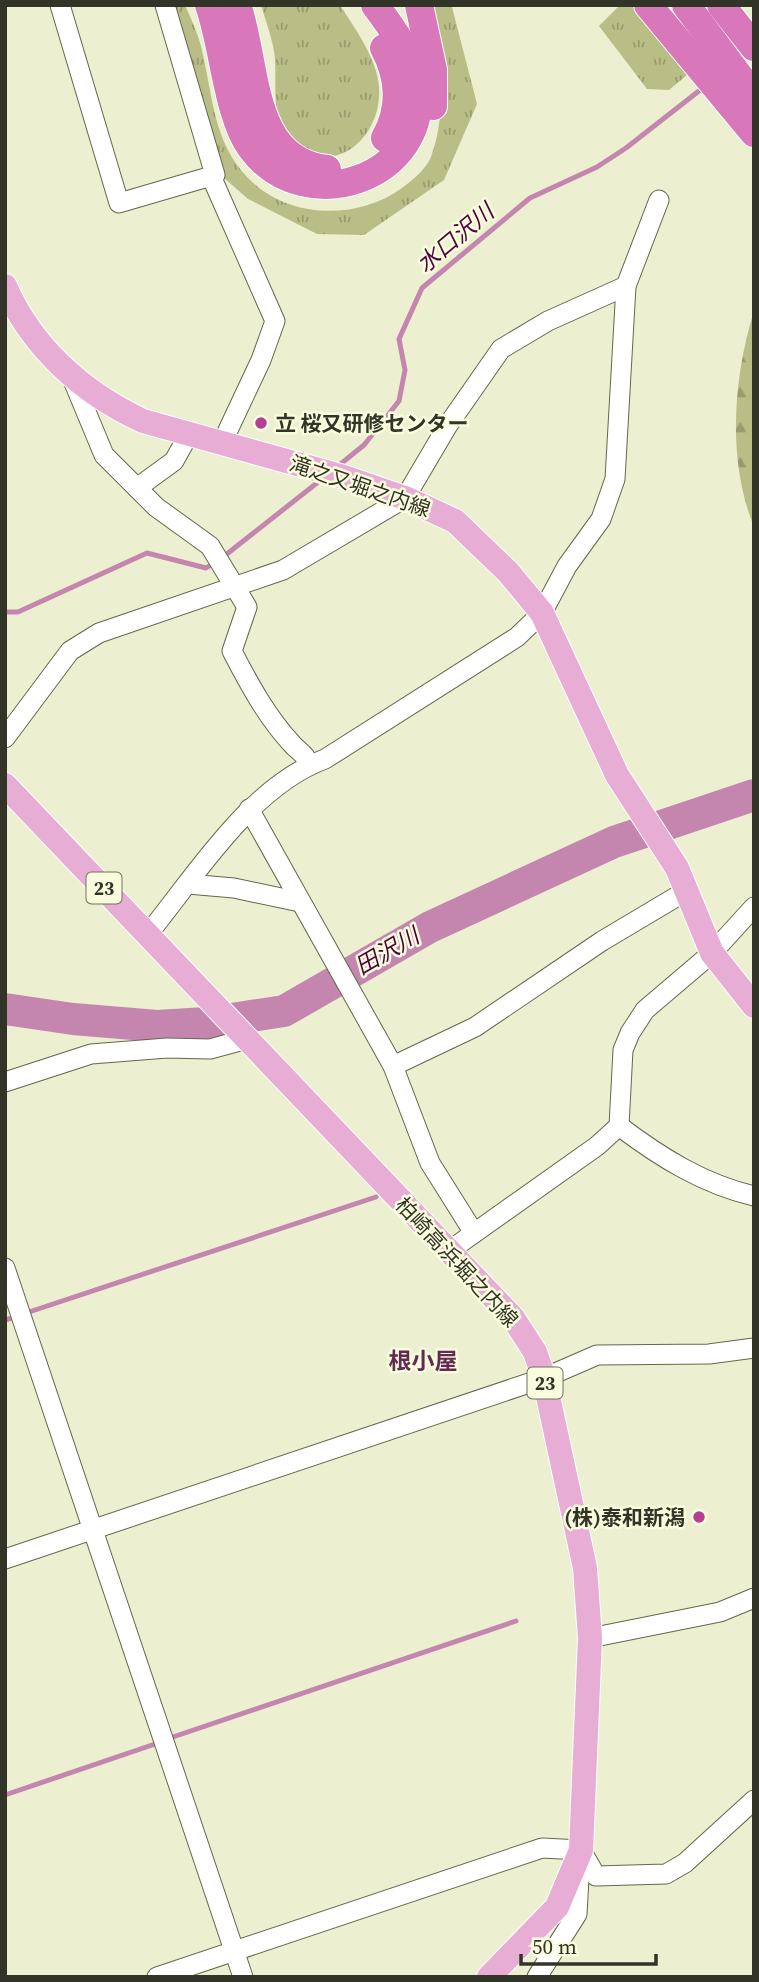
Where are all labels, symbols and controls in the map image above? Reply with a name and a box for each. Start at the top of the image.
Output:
water label: 水口沢川 [409,194,503,280]
place label: 立 桜又研修センター [275,409,469,438]
marker: 立 桜又研修センター [253,415,269,431]
street label: 滝之又堀之内線 [286,448,434,524]
road number: 23 [86,873,122,904]
water label: 田沢川 [349,918,427,982]
street label: 柏崎高浜堀之内線 [389,1191,525,1333]
district label: 根小屋 [389,1345,458,1377]
road number: 23 [528,1368,562,1399]
place label: (株)泰和新潟 [564,1503,685,1532]
marker: (株)泰和新潟 [691,1509,707,1525]
scale bar [521,1923,656,1967]
text: 50 m [532,1932,577,1961]

